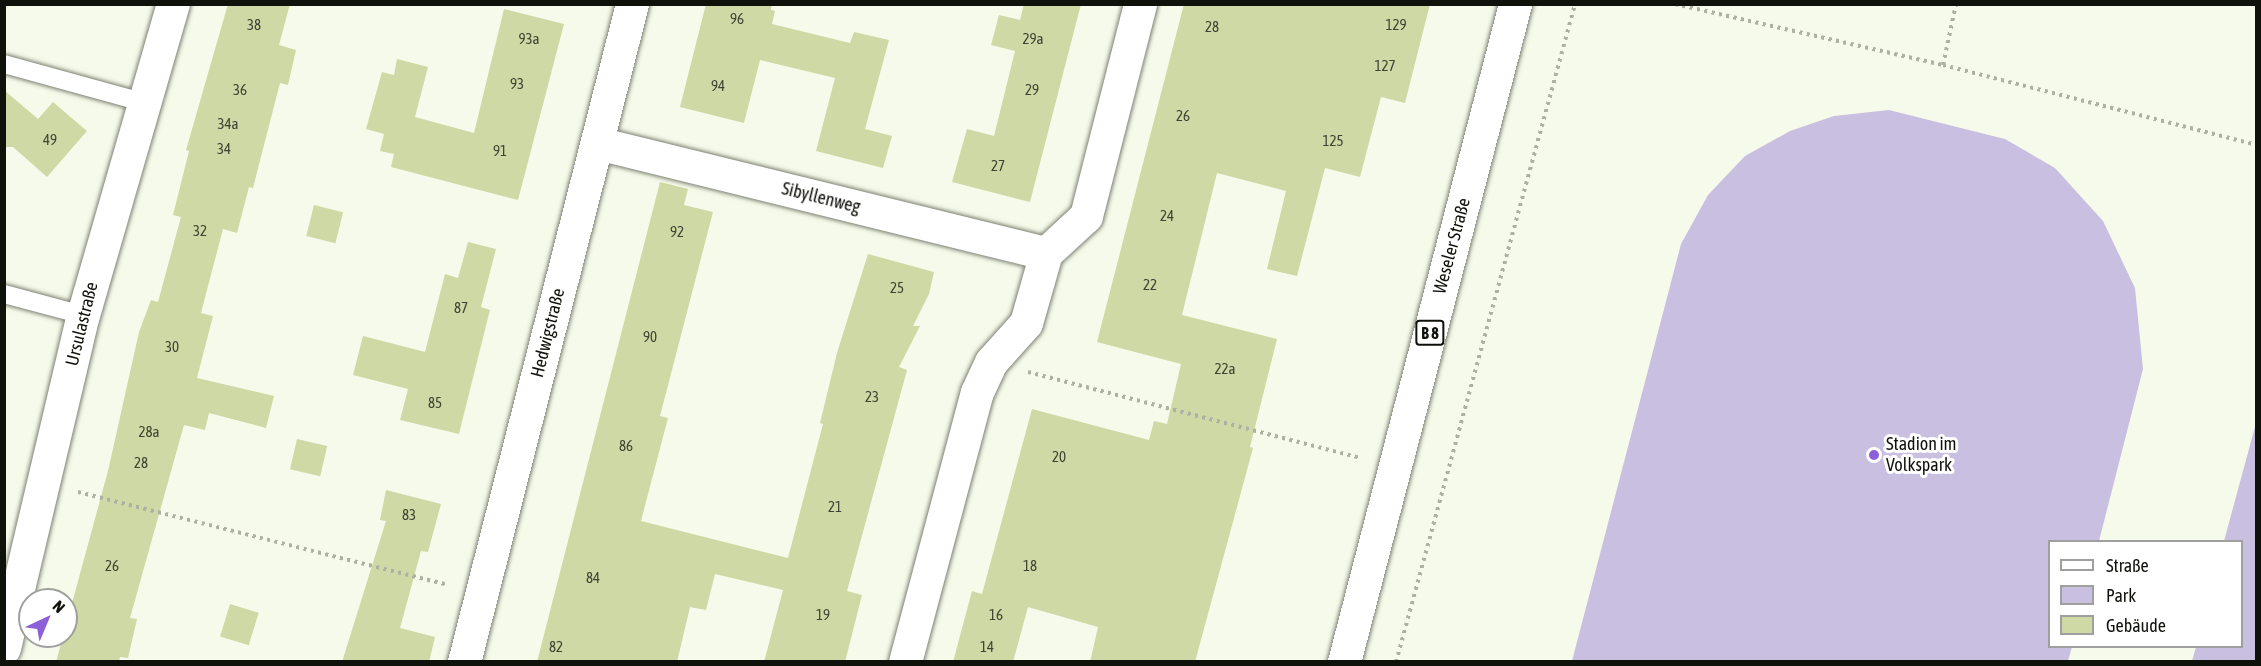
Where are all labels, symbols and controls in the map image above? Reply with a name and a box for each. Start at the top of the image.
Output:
house number: 96 [730,10,744,28]
house number: 38 [247,16,261,34]
house number: 129 [1385,16,1407,34]
house number: 28 [1205,18,1219,36]
house number: 93a [518,30,540,48]
house number: 29a [1022,30,1044,48]
house number: 127 [1374,57,1396,75]
house number: 93 [510,75,524,93]
house number: 94 [711,77,725,95]
house number: 36 [233,81,247,99]
house number: 29 [1025,81,1039,99]
house number: 26 [1176,107,1190,125]
house number: 34a [217,115,239,133]
house number: 49 [43,131,57,149]
house number: 125 [1322,132,1344,150]
house number: 34 [217,140,231,158]
house number: 91 [493,142,507,160]
house number: 27 [991,157,1005,175]
street label: Sibyllenweg [779,178,863,218]
street label: Weseler Straße [1429,196,1475,296]
house number: 24 [1160,207,1174,225]
house number: 32 [193,222,207,240]
house number: 92 [670,223,684,241]
house number: 22 [1143,276,1157,294]
house number: 25 [890,279,904,297]
street label: Ursulastraße [61,280,103,368]
street label: Hedwigstraße [526,286,570,380]
house number: 87 [454,299,468,317]
road number: B 8 [1415,320,1445,346]
house number: 90 [643,328,657,346]
house number: 30 [165,338,179,356]
house number: 22a [1214,360,1236,378]
house number: 23 [865,388,879,406]
house number: 85 [428,394,442,412]
house number: 28a [138,423,160,441]
place label: Stadion im Volkspark [1886,434,1957,476]
house number: 86 [619,437,633,455]
house number: 20 [1052,448,1066,466]
marker: Stadion im Volkspark [1867,448,1881,462]
house number: 28 [134,454,148,472]
house number: 21 [828,498,842,516]
house number: 83 [402,506,416,524]
legend [2048,540,2243,648]
text: Straße [2106,555,2149,576]
house number: 26 [105,557,119,575]
house number: 18 [1023,557,1037,575]
house number: 84 [586,569,600,587]
text: Park [2106,585,2136,606]
north arrow [18,588,78,648]
text: N [49,597,69,616]
house number: 19 [816,606,830,624]
house number: 16 [989,606,1003,624]
text: Gebäude [2106,615,2166,636]
house number: 82 [549,638,563,656]
house number: 14 [980,638,994,656]

